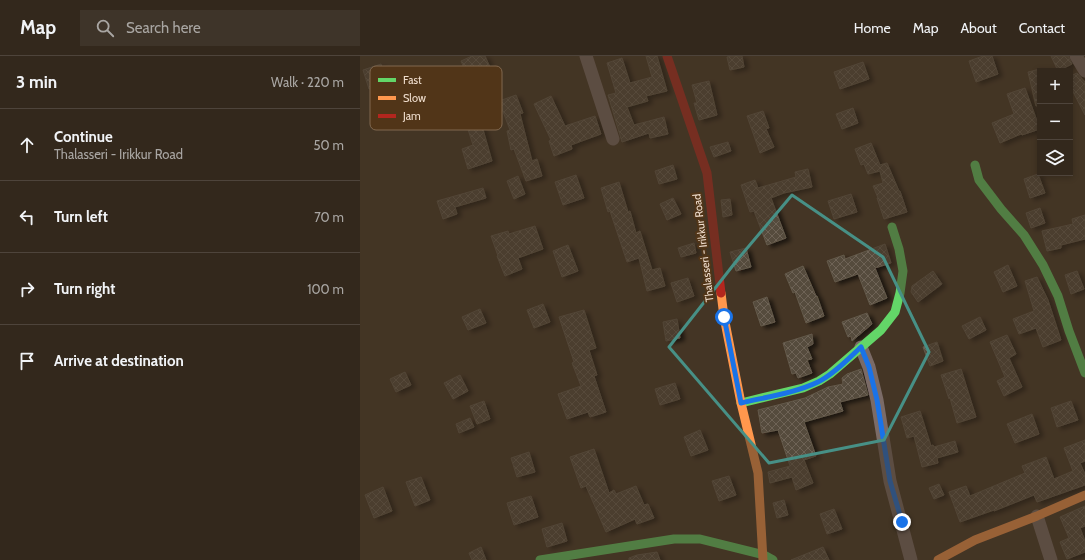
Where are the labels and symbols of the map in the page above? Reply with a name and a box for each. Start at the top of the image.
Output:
legend [370,66,502,130]
text: Fast [403,73,422,87]
text: Slow [403,91,426,105]
text: Jam [402,109,421,123]
street label: Thalasseri - Irikkur Road [689,193,717,303]
route start [715,308,733,326]
route end [893,513,911,531]

